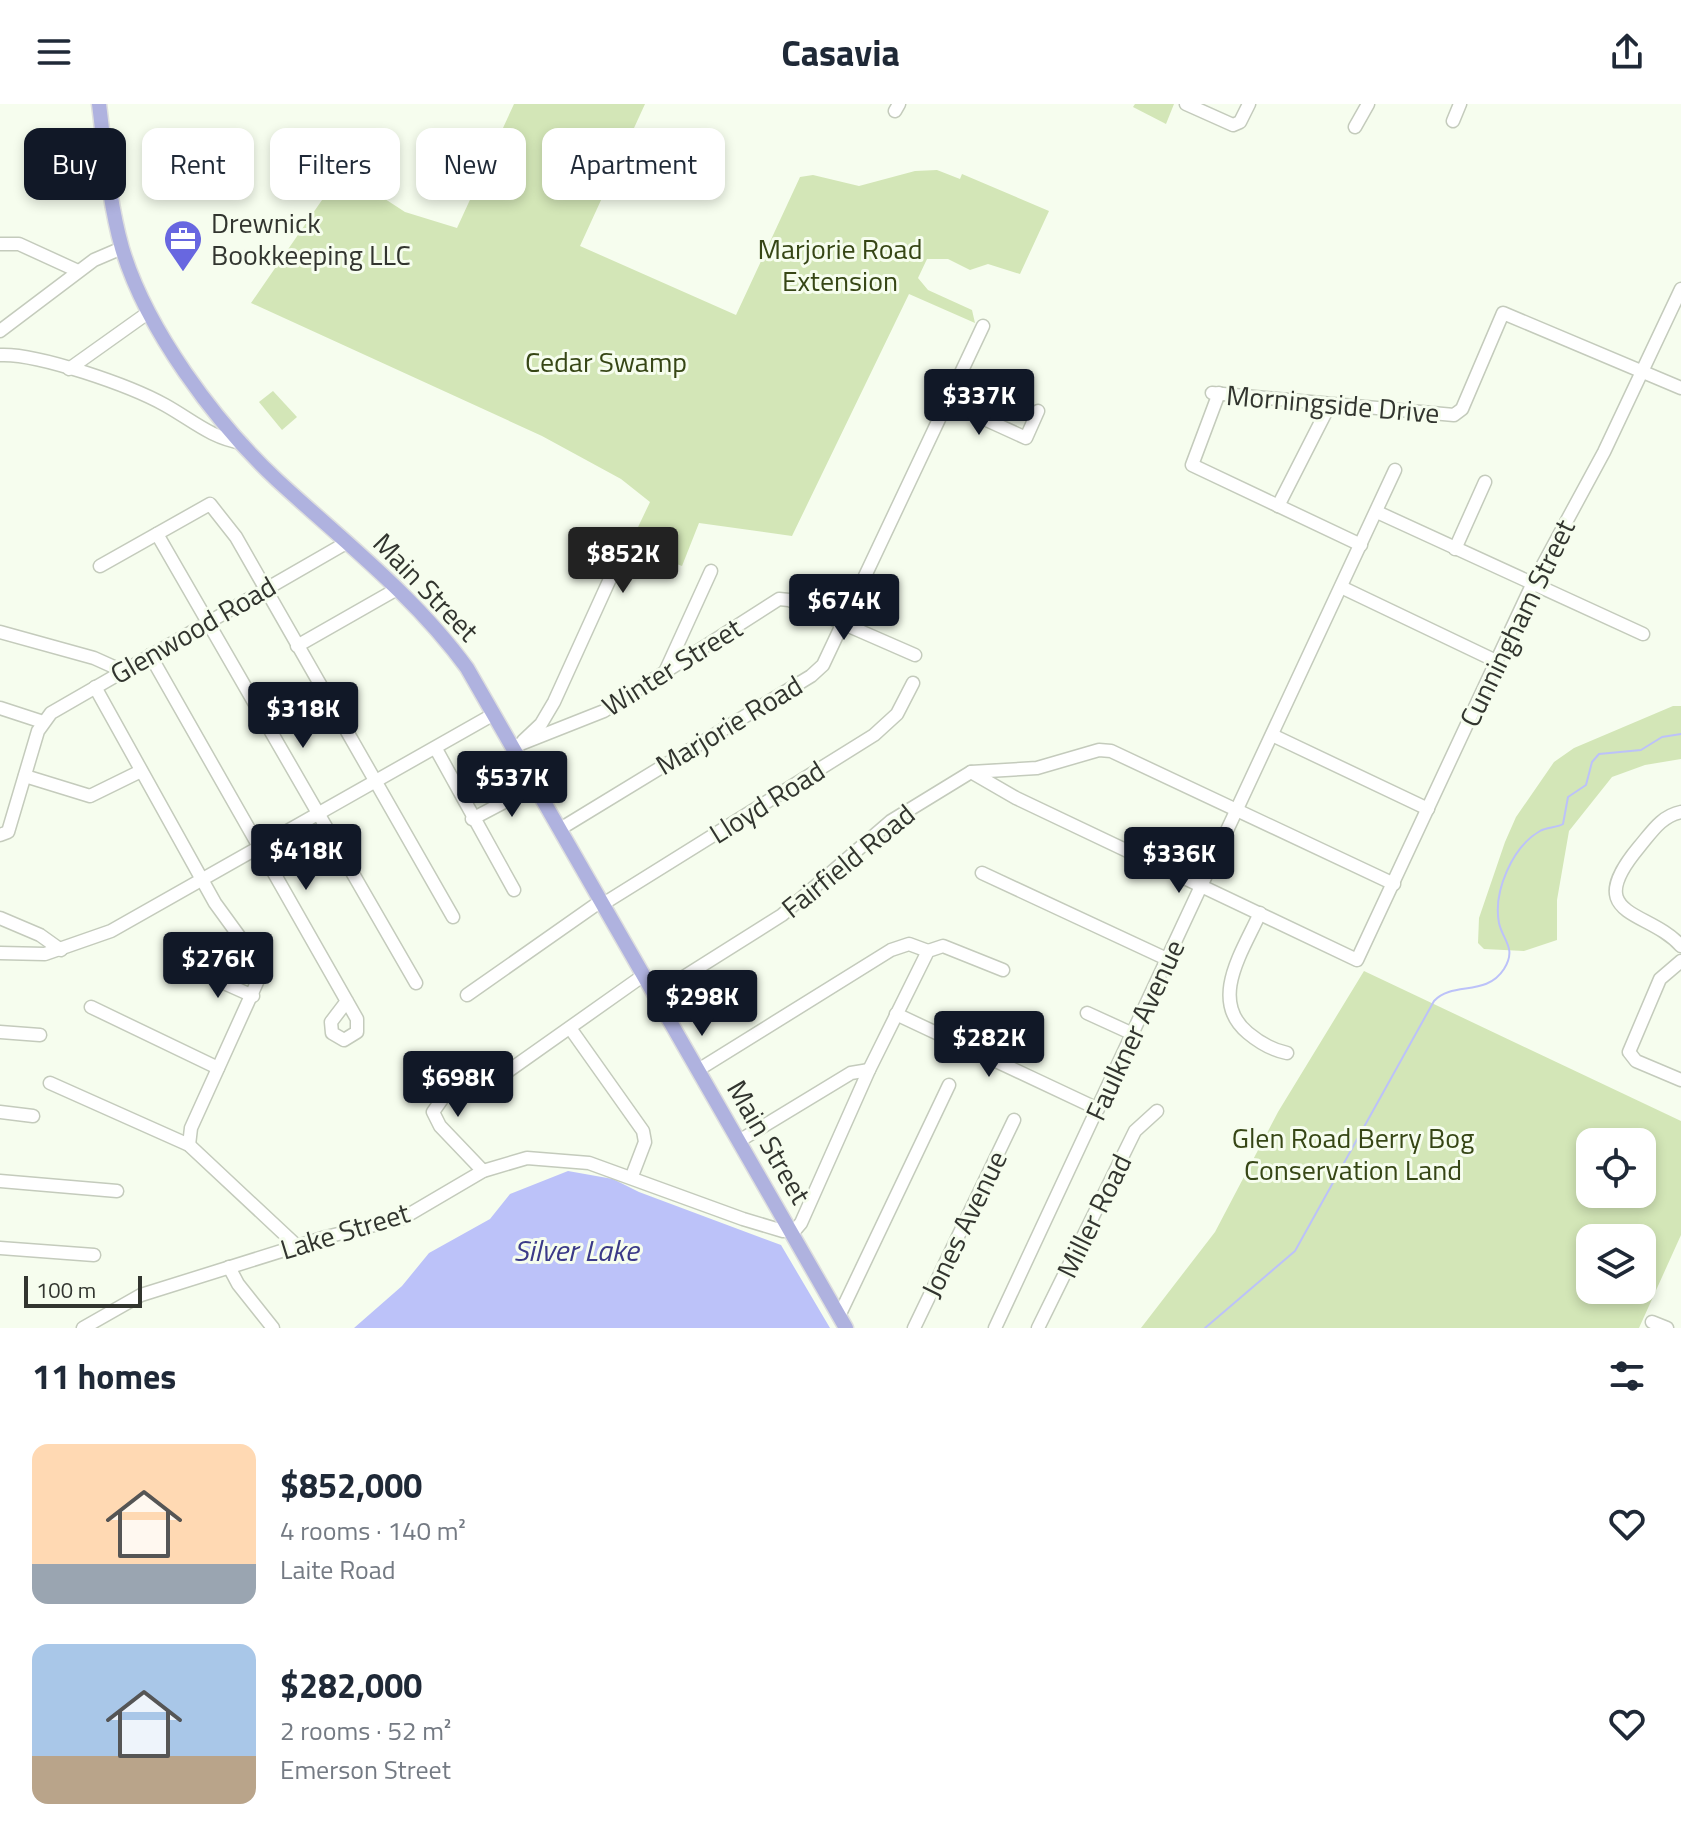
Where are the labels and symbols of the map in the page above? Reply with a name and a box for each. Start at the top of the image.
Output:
place label: Drewnick Bookkeeping LLC [211,201,411,276]
office icon: Drewnick Bookkeeping LLC [162,218,204,273]
park label: Marjorie Road Extension [758,227,922,302]
park label: Cedar Swamp [525,340,687,383]
pin: $337K [923,369,1035,437]
street label: Morningside Drive [1225,373,1441,434]
street label: Cunningham Street [1448,512,1586,734]
street label: Main Street [363,522,490,651]
pin: $852K [567,527,679,595]
street label: Glenwood Road [102,565,284,694]
pin: $674K [788,574,900,642]
street label: Winter Street [593,606,750,727]
street label: Marjorie Road [647,664,810,785]
pin: $318K [247,682,359,750]
street label: Lloyd Road [701,749,833,854]
pin: $537K [456,751,568,819]
street label: Fairfield Road [771,793,924,928]
pin: $418K [250,824,362,892]
pin: $336K [1123,827,1235,895]
pin: $276K [162,932,274,1000]
street label: Faulkner Avenue [1074,932,1195,1127]
pin: $298K [646,970,758,1038]
pin: $282K [933,1011,1045,1079]
pin: $698K [402,1051,514,1119]
street label: Main Street [717,1072,822,1212]
park label: Glen Road Berry Bog Conservation Land [1232,1116,1474,1191]
street label: Jones Avenue [909,1143,1018,1305]
street label: Miller Road [1045,1146,1142,1285]
street label: Lake Street [275,1190,415,1271]
water label: Silver Lake [513,1227,641,1273]
scale bar [24,1272,142,1308]

